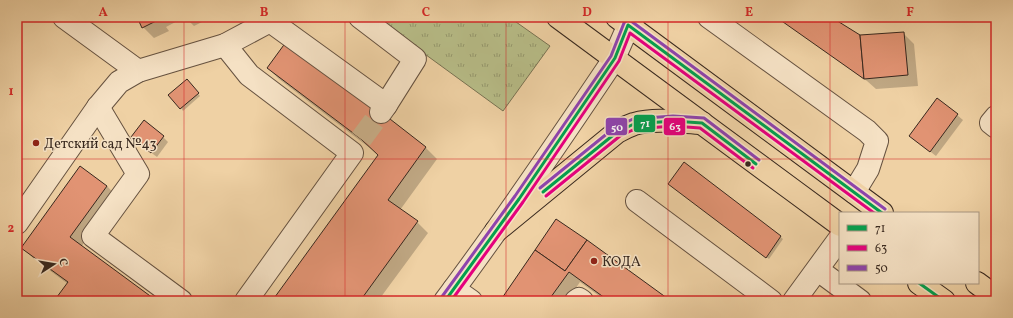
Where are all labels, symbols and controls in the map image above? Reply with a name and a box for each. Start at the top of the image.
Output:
text: A [98,4,108,22]
text: B [260,4,269,22]
text: C [422,4,430,22]
text: D [582,4,592,22]
text: E [745,4,753,22]
text: F [906,4,914,22]
text: 1 [8,83,14,101]
line badge: 71 [633,114,656,133]
line badge: 50 [605,117,628,136]
text: 71 [640,117,650,132]
line badge: 63 [663,117,686,136]
text: 63 [669,120,681,135]
text: 50 [611,121,623,136]
place label: Детский сад №43 [44,135,157,154]
marker: Детский сад №43 [31,138,41,148]
unlabelled marker [743,159,753,169]
legend [839,212,979,284]
text: 2 [8,220,15,238]
text: 71 [875,221,885,237]
text: 63 [875,241,887,257]
north arrow [34,244,74,284]
place label: КОДА [602,253,641,272]
marker: КОДА [589,256,599,266]
text: С [54,257,70,267]
text: 50 [875,261,888,277]

